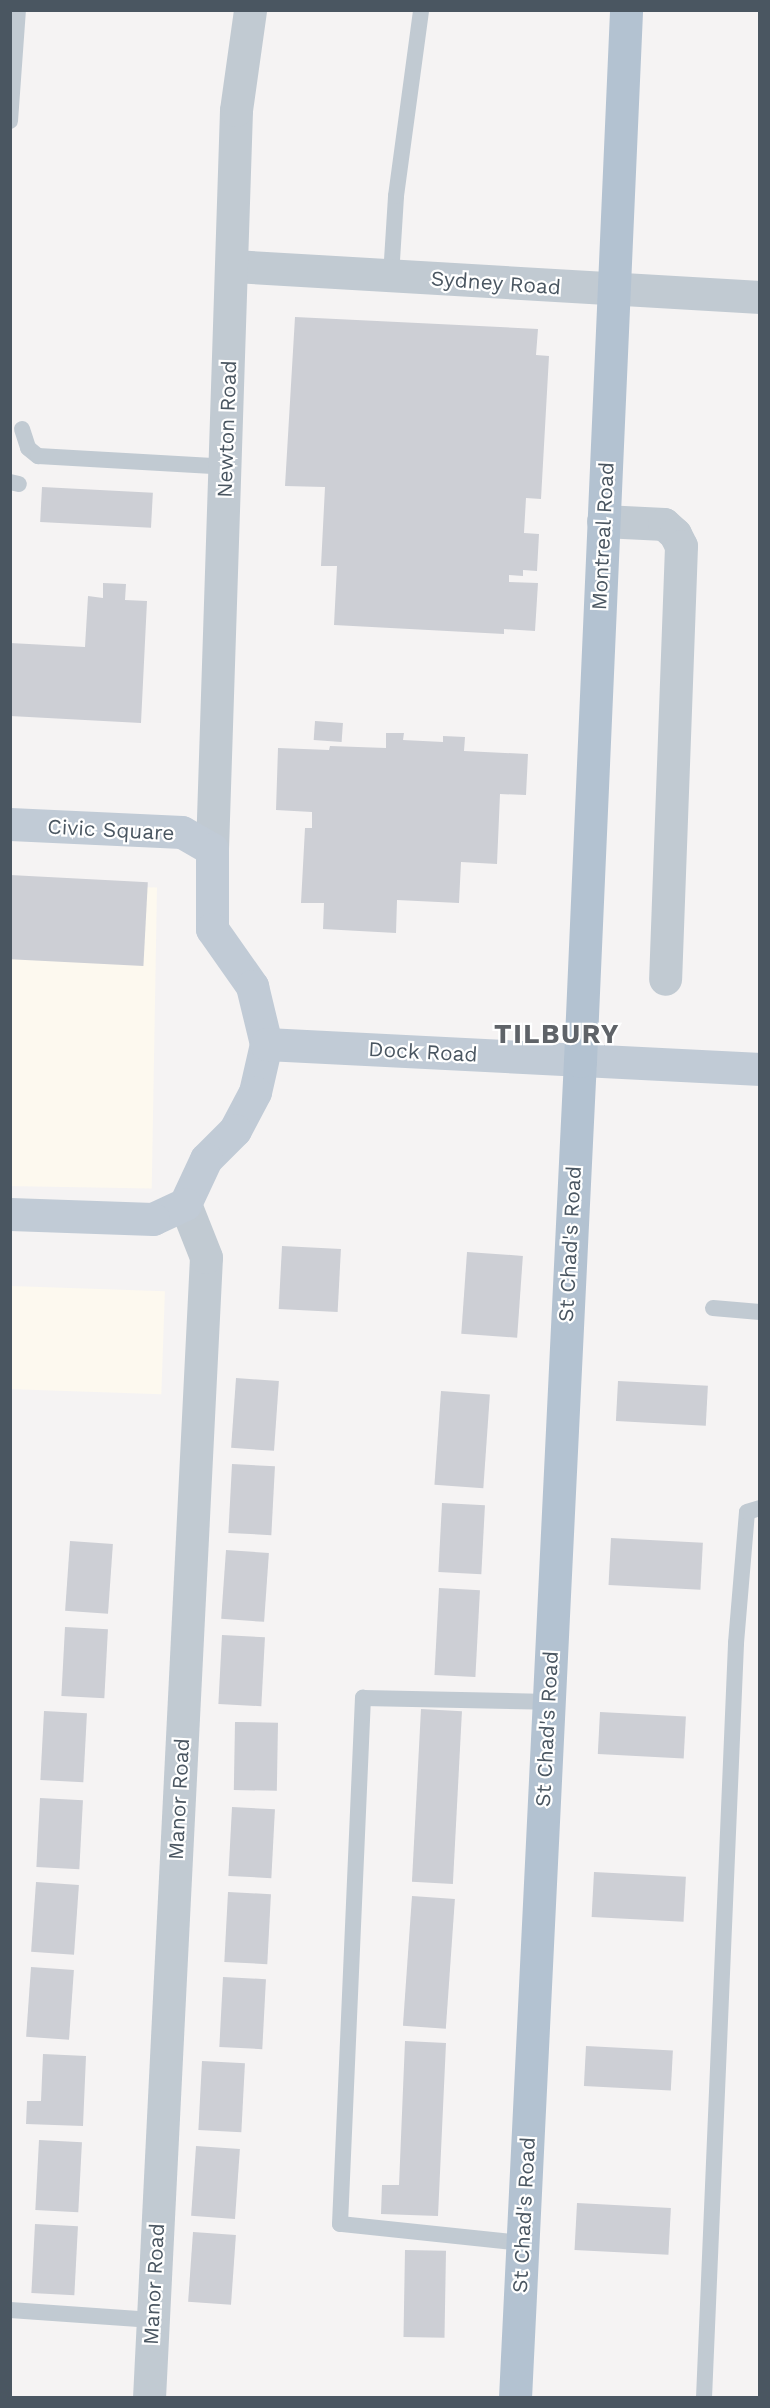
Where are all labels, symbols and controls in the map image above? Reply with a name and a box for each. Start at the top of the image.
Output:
street label: Sydney Road [430,266,562,300]
street label: Newton Road [212,360,242,498]
street label: Montreal Road [587,461,619,611]
street label: Civic Square [47,814,175,846]
district label: TILBURY [494,1019,620,1051]
street label: Dock Road [368,1037,478,1067]
street label: St Chad's Road [553,1165,587,1323]
street label: St Chad's Road [530,1650,564,1808]
street label: Manor Road [163,1737,195,1861]
street label: St Chad's Road [507,2136,541,2294]
street label: Manor Road [138,2222,170,2346]

